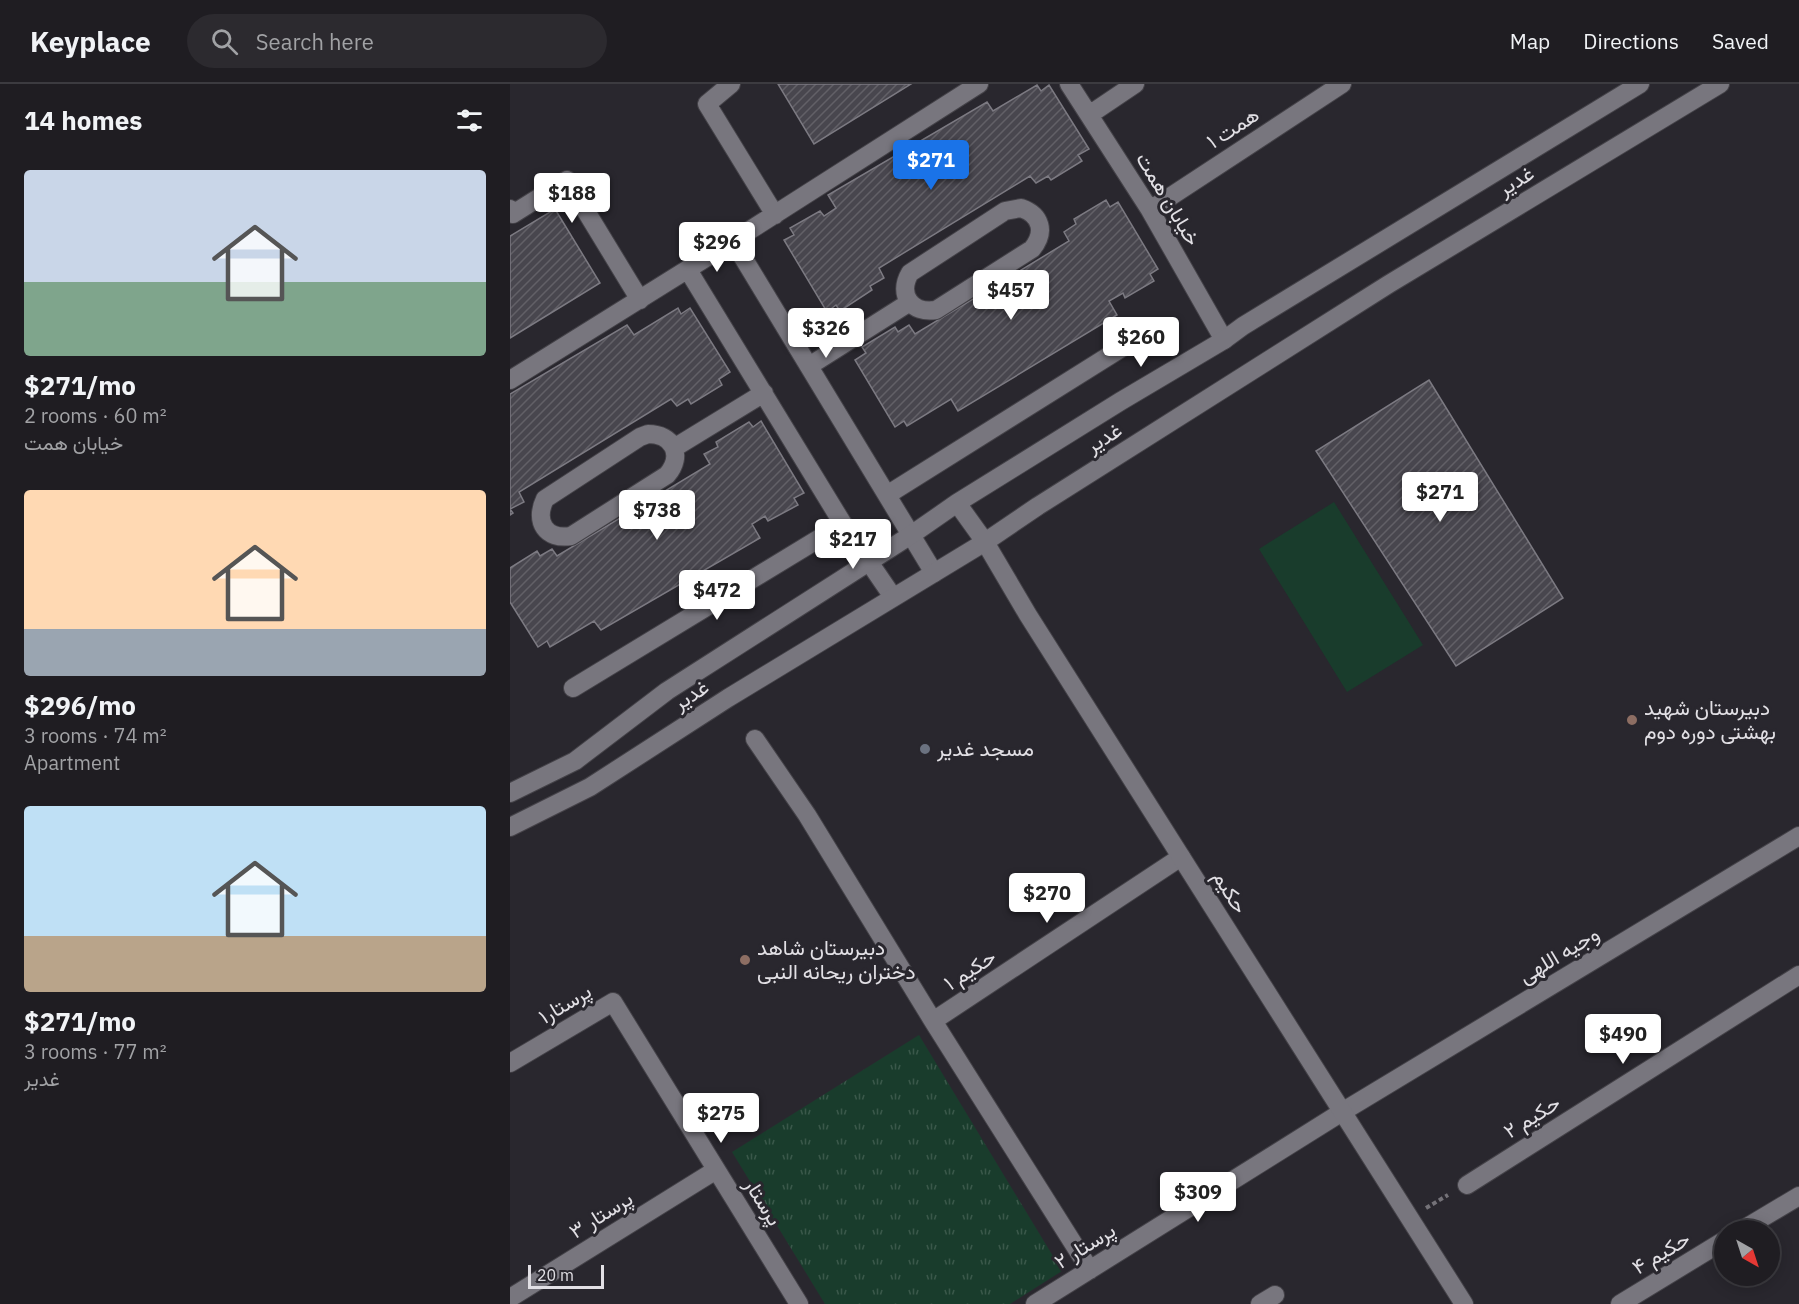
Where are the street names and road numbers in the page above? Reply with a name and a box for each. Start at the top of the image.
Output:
street label: همت ۱ [1201,100,1264,154]
street label: خیابان همت [1130,147,1208,250]
street label: غدیر [1491,158,1539,202]
street label: غدیر [1079,415,1127,459]
street label: غدیر [666,672,714,717]
street label: حکیم [1206,865,1255,919]
street label: وجیه اللهی [1513,919,1604,989]
street label: حکیم ۱ [938,942,1001,997]
street label: پرستار۱ [533,976,597,1031]
street label: حکیم ۲ [1498,1088,1566,1145]
street label: پرستار [737,1172,789,1231]
street label: پرستار ۳ [563,1184,638,1245]
street label: پرستار ۲ [1049,1216,1121,1276]
street label: حکیم ۴ [1626,1224,1695,1281]

